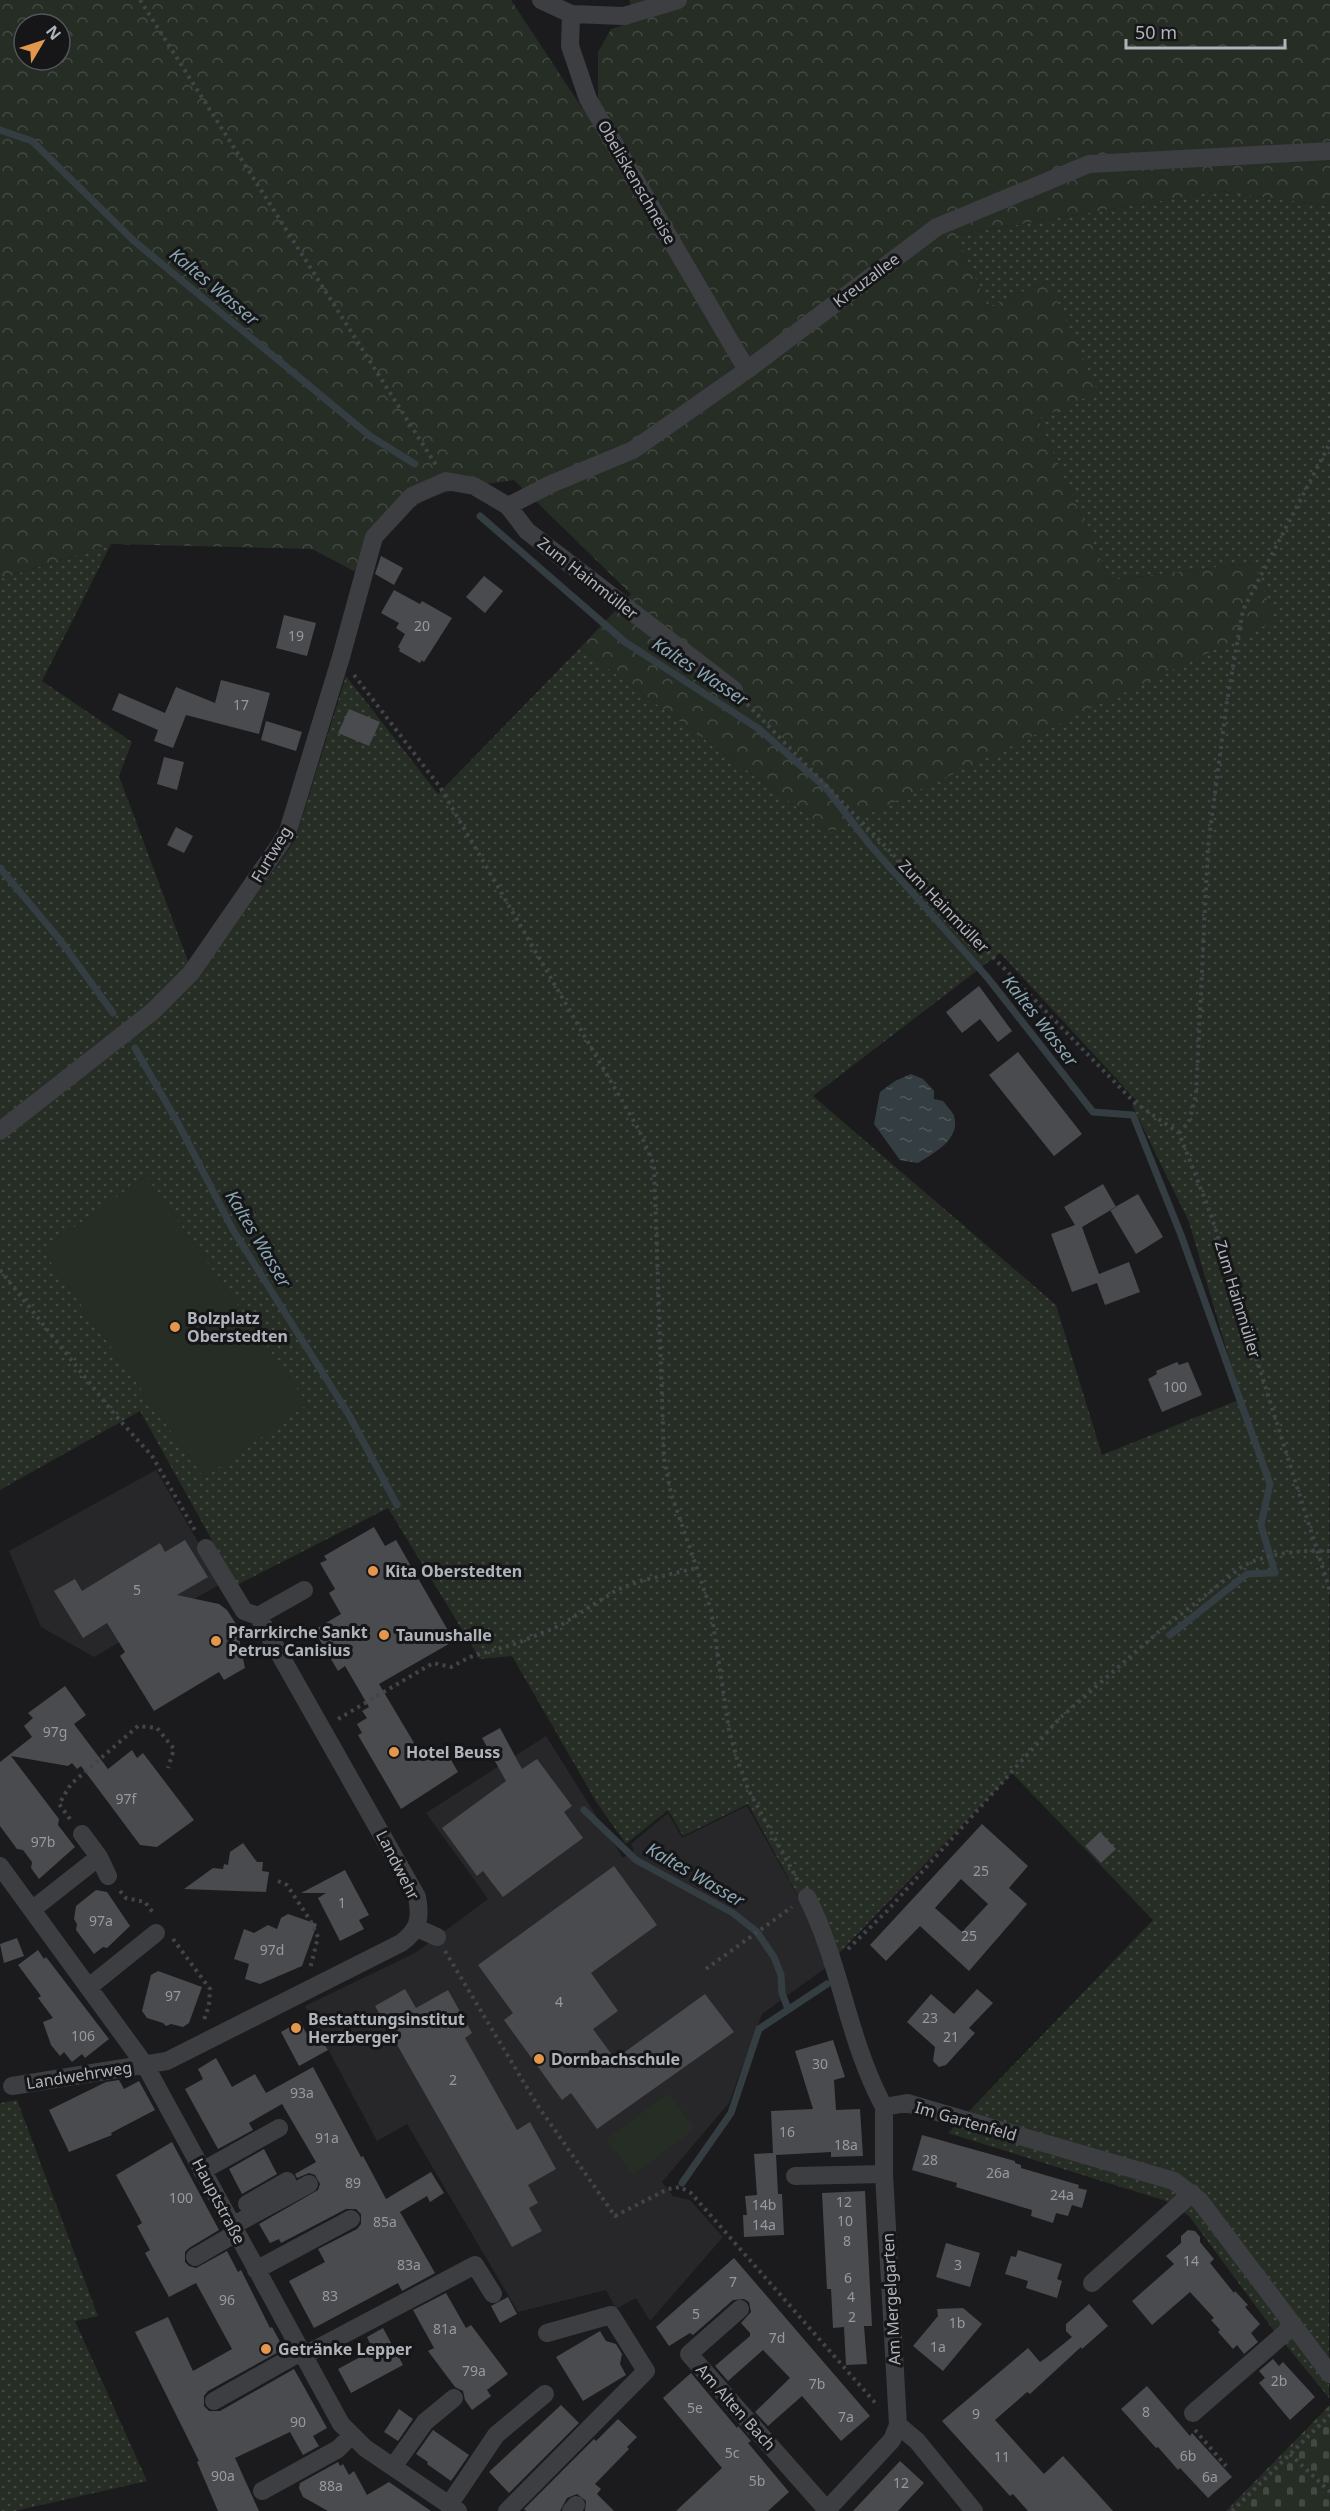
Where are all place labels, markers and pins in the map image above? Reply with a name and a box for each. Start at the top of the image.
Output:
place label: Bolzplatz Oberstedten [187,1307,288,1347]
marker: Bolzplatz Oberstedten [168,1320,182,1334]
place label: Kita Oberstedten [385,1560,522,1582]
marker: Kita Oberstedten [366,1564,380,1578]
place label: Pfarrkirche Sankt Petrus Canisius [228,1621,368,1661]
place label: Taunushalle [396,1624,492,1646]
marker: Taunushalle [377,1628,391,1642]
marker: Pfarrkirche Sankt Petrus Canisius [209,1634,223,1648]
place label: Hotel Beuss [406,1741,500,1763]
marker: Hotel Beuss [387,1745,401,1759]
place label: Bestattungsinstitut Herzberger [308,2008,465,2048]
marker: Bestattungsinstitut Herzberger [289,2021,303,2035]
place label: Dornbachschule [551,2048,680,2070]
marker: Dornbachschule [532,2052,546,2066]
place label: Getränke Lepper [278,2338,412,2360]
marker: Getränke Lepper [259,2342,273,2356]

